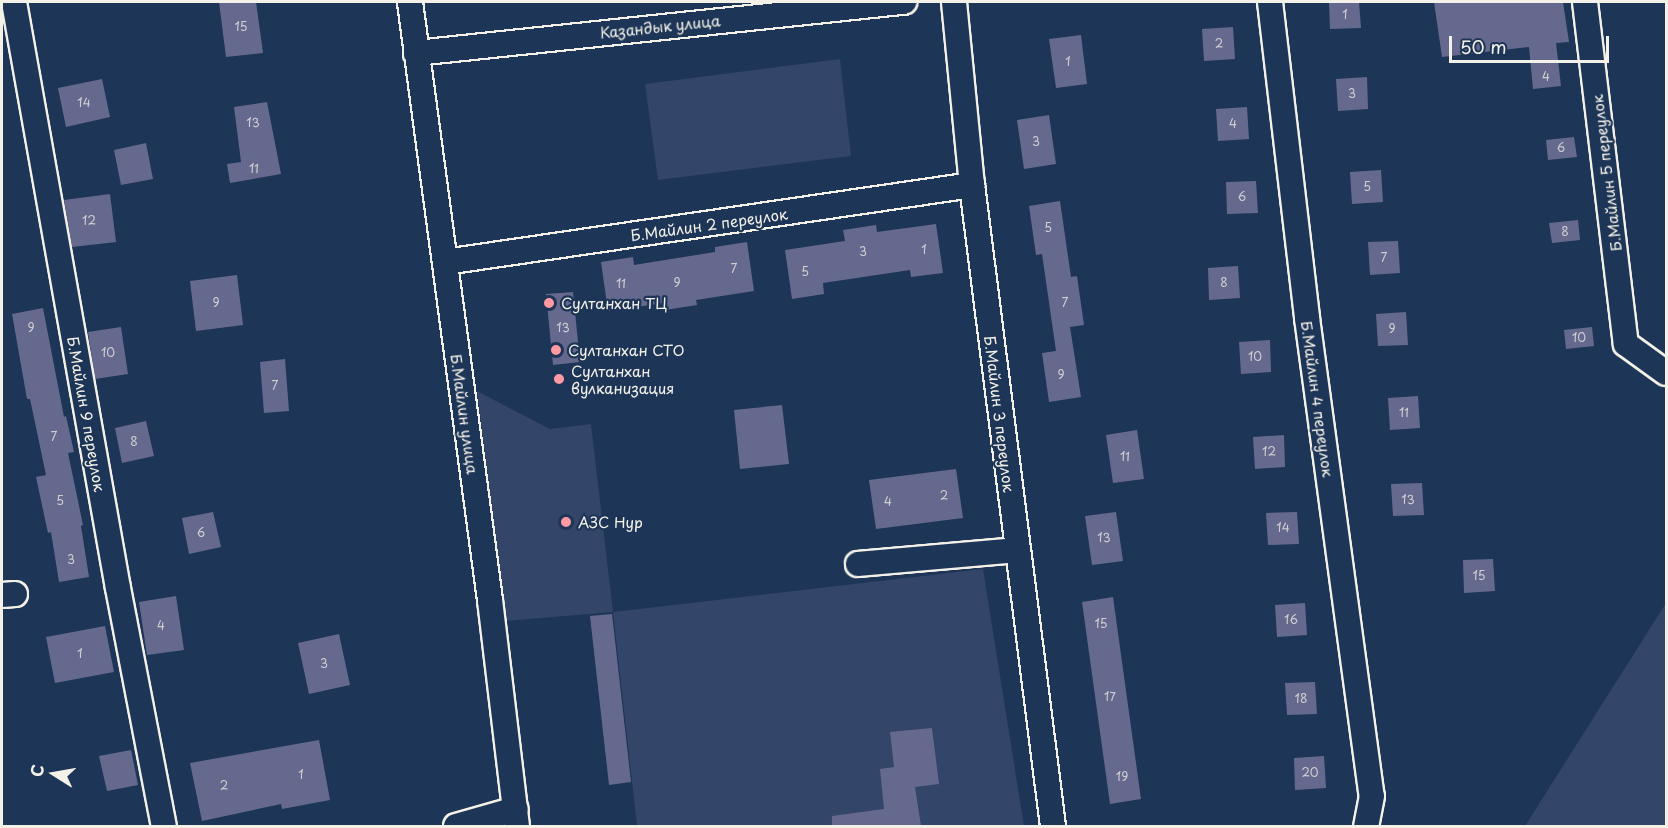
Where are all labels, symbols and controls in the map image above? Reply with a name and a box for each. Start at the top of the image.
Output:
house number: 1 [1342,8,1348,22]
street label: Казандык улица [598,11,722,41]
house number: 15 [234,20,248,34]
scale bar [1452,24,1612,62]
text: 50 m [1460,33,1507,60]
house number: 2 [1215,37,1223,51]
house number: 1 [1065,55,1071,69]
house number: 4 [1542,70,1550,84]
house number: 3 [1348,87,1356,101]
street label: Б.Майлин 5 переулок [1587,94,1625,252]
house number: 14 [77,96,91,110]
house number: 13 [246,116,260,130]
house number: 4 [1229,117,1237,131]
house number: 3 [1032,135,1040,149]
house number: 6 [1557,141,1565,155]
house number: 11 [249,162,259,176]
house number: 5 [1363,180,1371,194]
house number: 6 [1238,190,1246,204]
street label: Б.Майлин 2 переулок [629,204,789,244]
house number: 12 [82,214,96,228]
house number: 5 [1044,221,1052,235]
house number: 8 [1561,225,1569,239]
house number: 1 [921,243,927,257]
house number: 3 [859,245,867,259]
house number: 7 [1381,251,1387,265]
house number: 7 [731,262,737,276]
house number: 5 [801,265,809,279]
house number: 9 [673,276,681,290]
house number: 8 [1220,276,1228,290]
house number: 11 [616,277,626,291]
place label: Султанхан ТЦ [561,294,668,312]
house number: 9 [212,296,220,310]
marker: Султанхан ТЦ [542,296,556,310]
house number: 7 [1062,296,1068,310]
street label: Б.Майлин 4 переулок [1298,319,1338,479]
house number: 9 [27,321,35,335]
house number: 13 [556,321,570,335]
house number: 9 [1388,322,1396,336]
house number: 10 [1572,331,1586,345]
street label: Б.Майлин 3 переулок [981,334,1019,494]
street label: Б.Майлин 9 переулок [65,335,109,493]
place label: Султанхан СТО [568,341,685,359]
marker: Султанхан СТО [549,343,563,357]
house number: 10 [101,346,115,360]
house number: 10 [1248,350,1262,364]
street label: Б.Майлин улица [448,353,482,475]
place label: Султанхан вулканизация [571,361,674,396]
house number: 9 [1057,368,1065,382]
marker: Султанхан вулканизация [552,372,566,386]
house number: 7 [272,379,278,393]
house number: 11 [1399,406,1409,420]
house number: 7 [51,430,57,444]
house number: 8 [130,435,138,449]
house number: 12 [1262,445,1276,459]
house number: 11 [1120,450,1130,464]
house number: 2 [940,489,948,503]
house number: 13 [1401,493,1415,507]
house number: 5 [56,494,64,508]
house number: 4 [884,495,892,509]
place label: АЗС Нур [578,513,644,531]
marker: АЗС Нур [559,515,573,529]
house number: 14 [1276,521,1290,535]
house number: 6 [197,526,205,540]
house number: 13 [1097,531,1111,545]
house number: 3 [67,553,75,567]
house number: 15 [1472,569,1486,583]
house number: 16 [1284,613,1298,627]
house number: 15 [1094,617,1108,631]
house number: 4 [157,619,165,633]
house number: 1 [77,647,83,661]
house number: 3 [320,657,328,671]
house number: 17 [1104,690,1116,704]
house number: 18 [1295,692,1307,706]
north arrow [24,744,84,804]
text: С [23,762,49,779]
house number: 20 [1301,766,1319,780]
house number: 1 [298,768,304,782]
house number: 19 [1116,770,1128,784]
house number: 2 [220,779,228,793]

